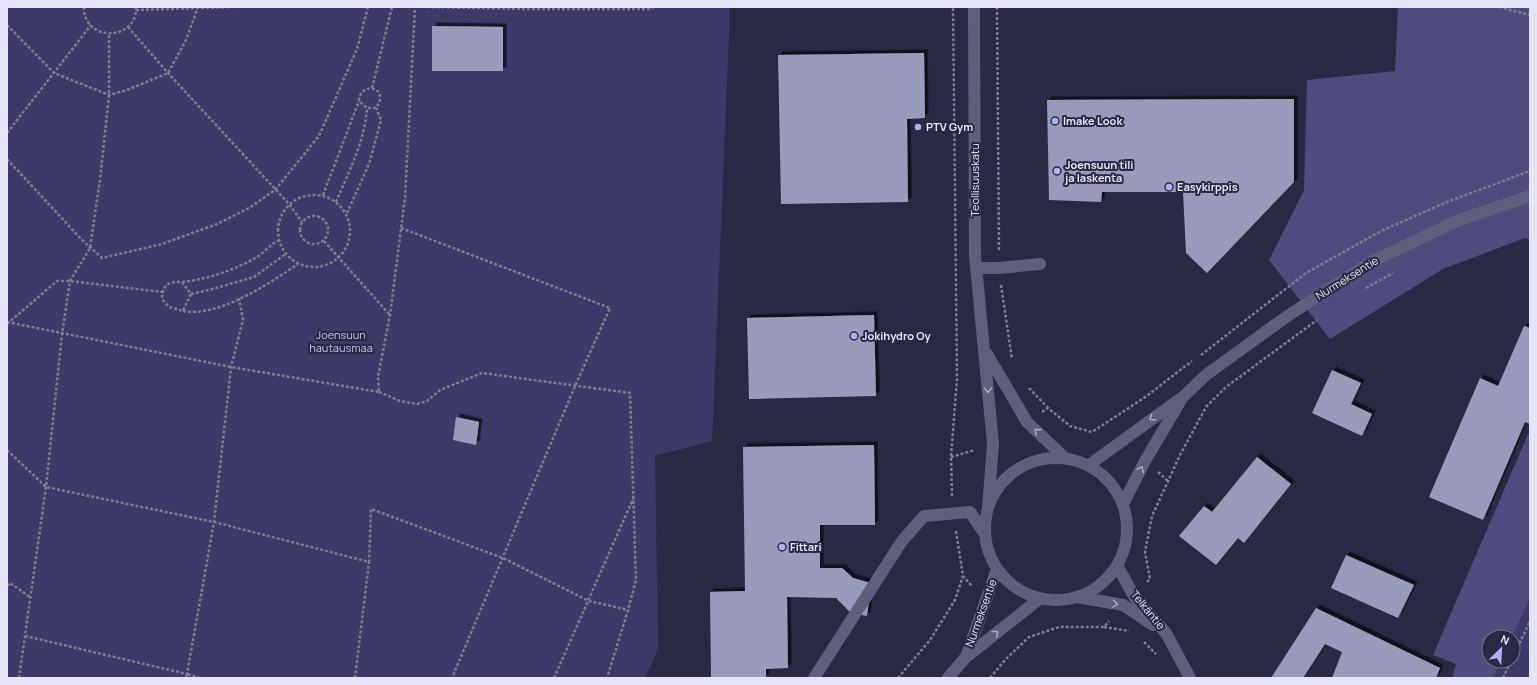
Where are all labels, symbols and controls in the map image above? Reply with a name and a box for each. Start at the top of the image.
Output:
place label: Imake Look [1063,113,1123,128]
marker: Imake Look [1050,116,1060,126]
place label: PTV Gym [926,119,973,134]
marker: PTV Gym [913,122,923,132]
street label: Teollisuuskatu [967,143,982,217]
place label: Joensuun tili ja laskenta [1064,157,1133,185]
marker: Joensuun tili ja laskenta [1052,166,1062,176]
place label: Easykirppis [1177,179,1238,194]
marker: Easykirppis [1164,182,1174,192]
street label: Nurmeksentie [1313,252,1381,303]
park label: Joensuun hautausmaa [309,327,373,355]
place label: Jokihydro Oy [862,328,931,343]
marker: Jokihydro Oy [849,331,859,341]
one-way arrow [983,387,992,393]
one-way arrow [1149,414,1156,421]
one-way arrow [1034,428,1042,436]
one-way arrow [1137,466,1144,473]
place label: Fittari [790,539,822,554]
marker: Fittari [777,542,787,552]
street label: Nurmeksentie [961,576,1000,649]
street label: Telkäntie [1128,587,1169,633]
one-way arrow [1112,599,1118,608]
north arrow [1481,629,1521,669]
one-way arrow [991,631,998,638]
text: N [1499,631,1512,648]

